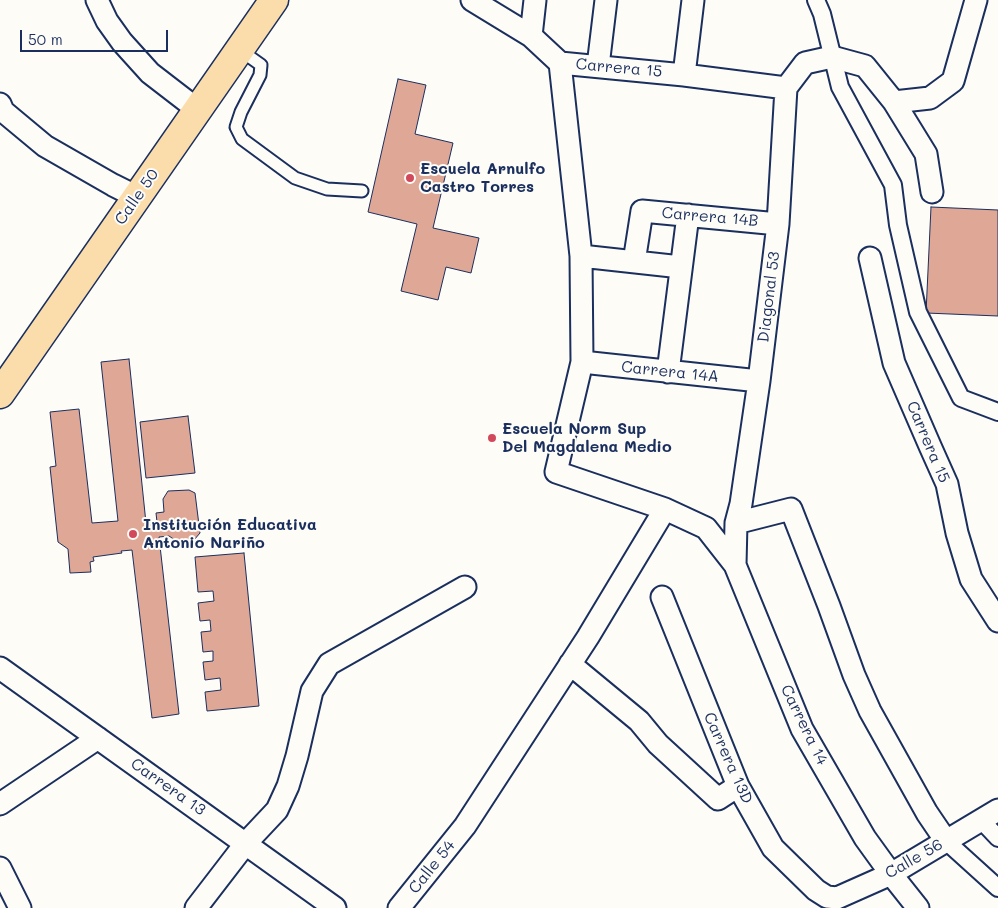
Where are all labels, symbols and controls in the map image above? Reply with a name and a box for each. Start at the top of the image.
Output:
scale bar [22,20,170,52]
text: 50 m [28,29,63,49]
street label: Carrera 15 [575,55,663,81]
place label: Escuela Arnulfo Castro Torres [420,159,545,197]
street label: Calle 50 [111,165,163,229]
marker: Escuela Arnulfo Castro Torres [404,172,416,184]
street label: Carrera 14B [661,203,759,231]
street label: Diagonal 53 [754,251,784,343]
street label: Carrera 14A [620,357,720,387]
street label: Carrera 15 [902,398,954,486]
place label: Escuela Norm Sup Del Magdalena Medio [502,419,672,457]
marker: Escuela Norm Sup Del Magdalena Medio [486,432,498,444]
place label: Institución Educativa Antonio Nariño [143,515,317,553]
marker: Institución Educativa Antonio Nariño [127,528,139,540]
street label: Carrera 14 [776,682,832,768]
street label: Carrera 13D [699,709,757,807]
street label: Carrera 13 [127,754,209,820]
street label: Calle 56 [882,835,946,883]
street label: Calle 54 [405,836,459,898]

